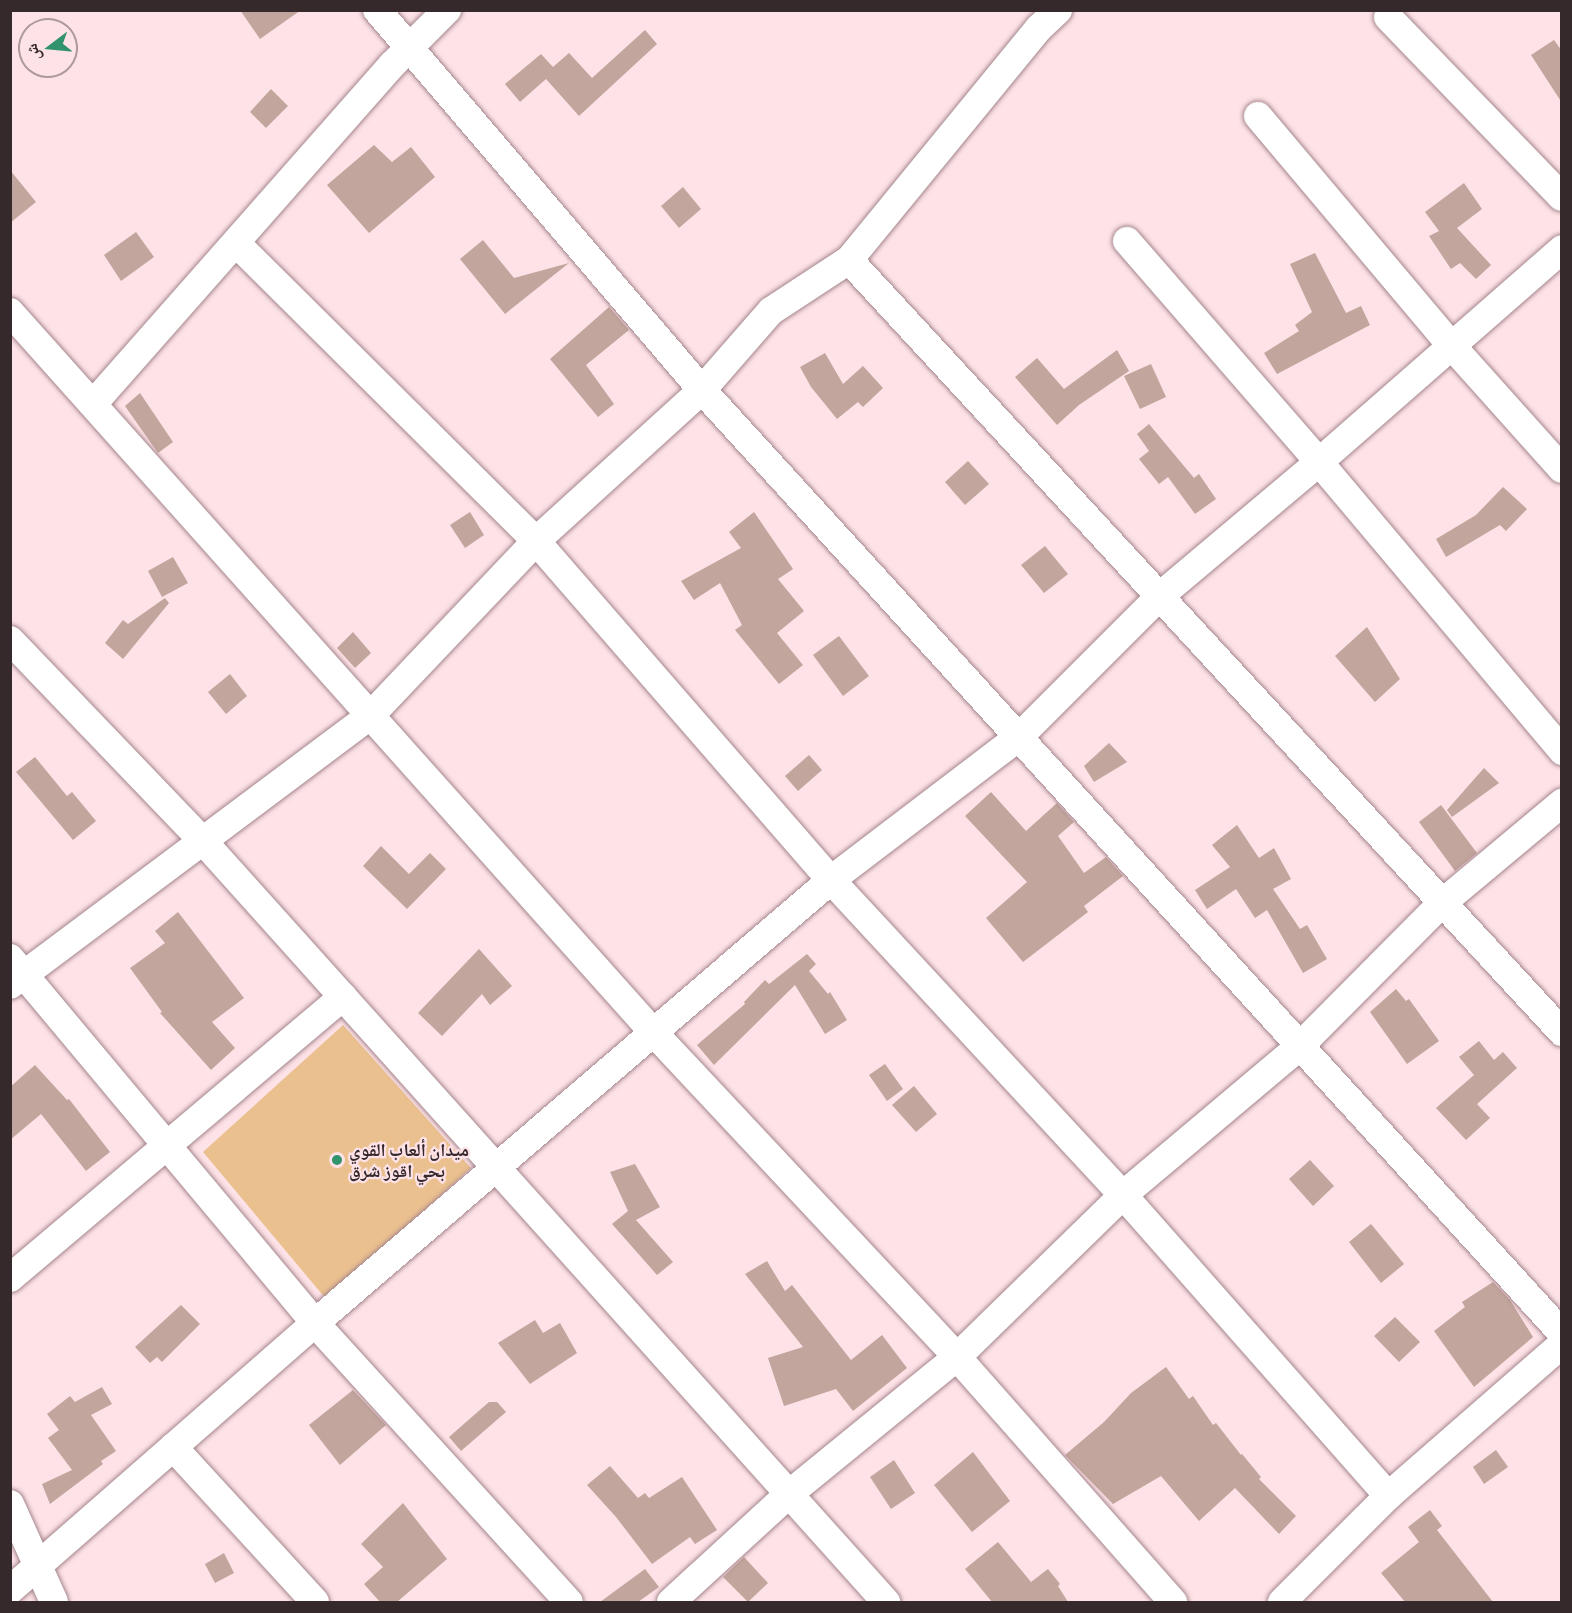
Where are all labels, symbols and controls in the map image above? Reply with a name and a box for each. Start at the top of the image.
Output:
north arrow [18,18,78,78]
text: ش [21,42,44,63]
place label: ميدان ألعاب القوي بحي اقوز شرق [349,1139,469,1182]
marker: ميدان ألعاب القوي بحي اقوز شرق [330,1153,344,1167]

